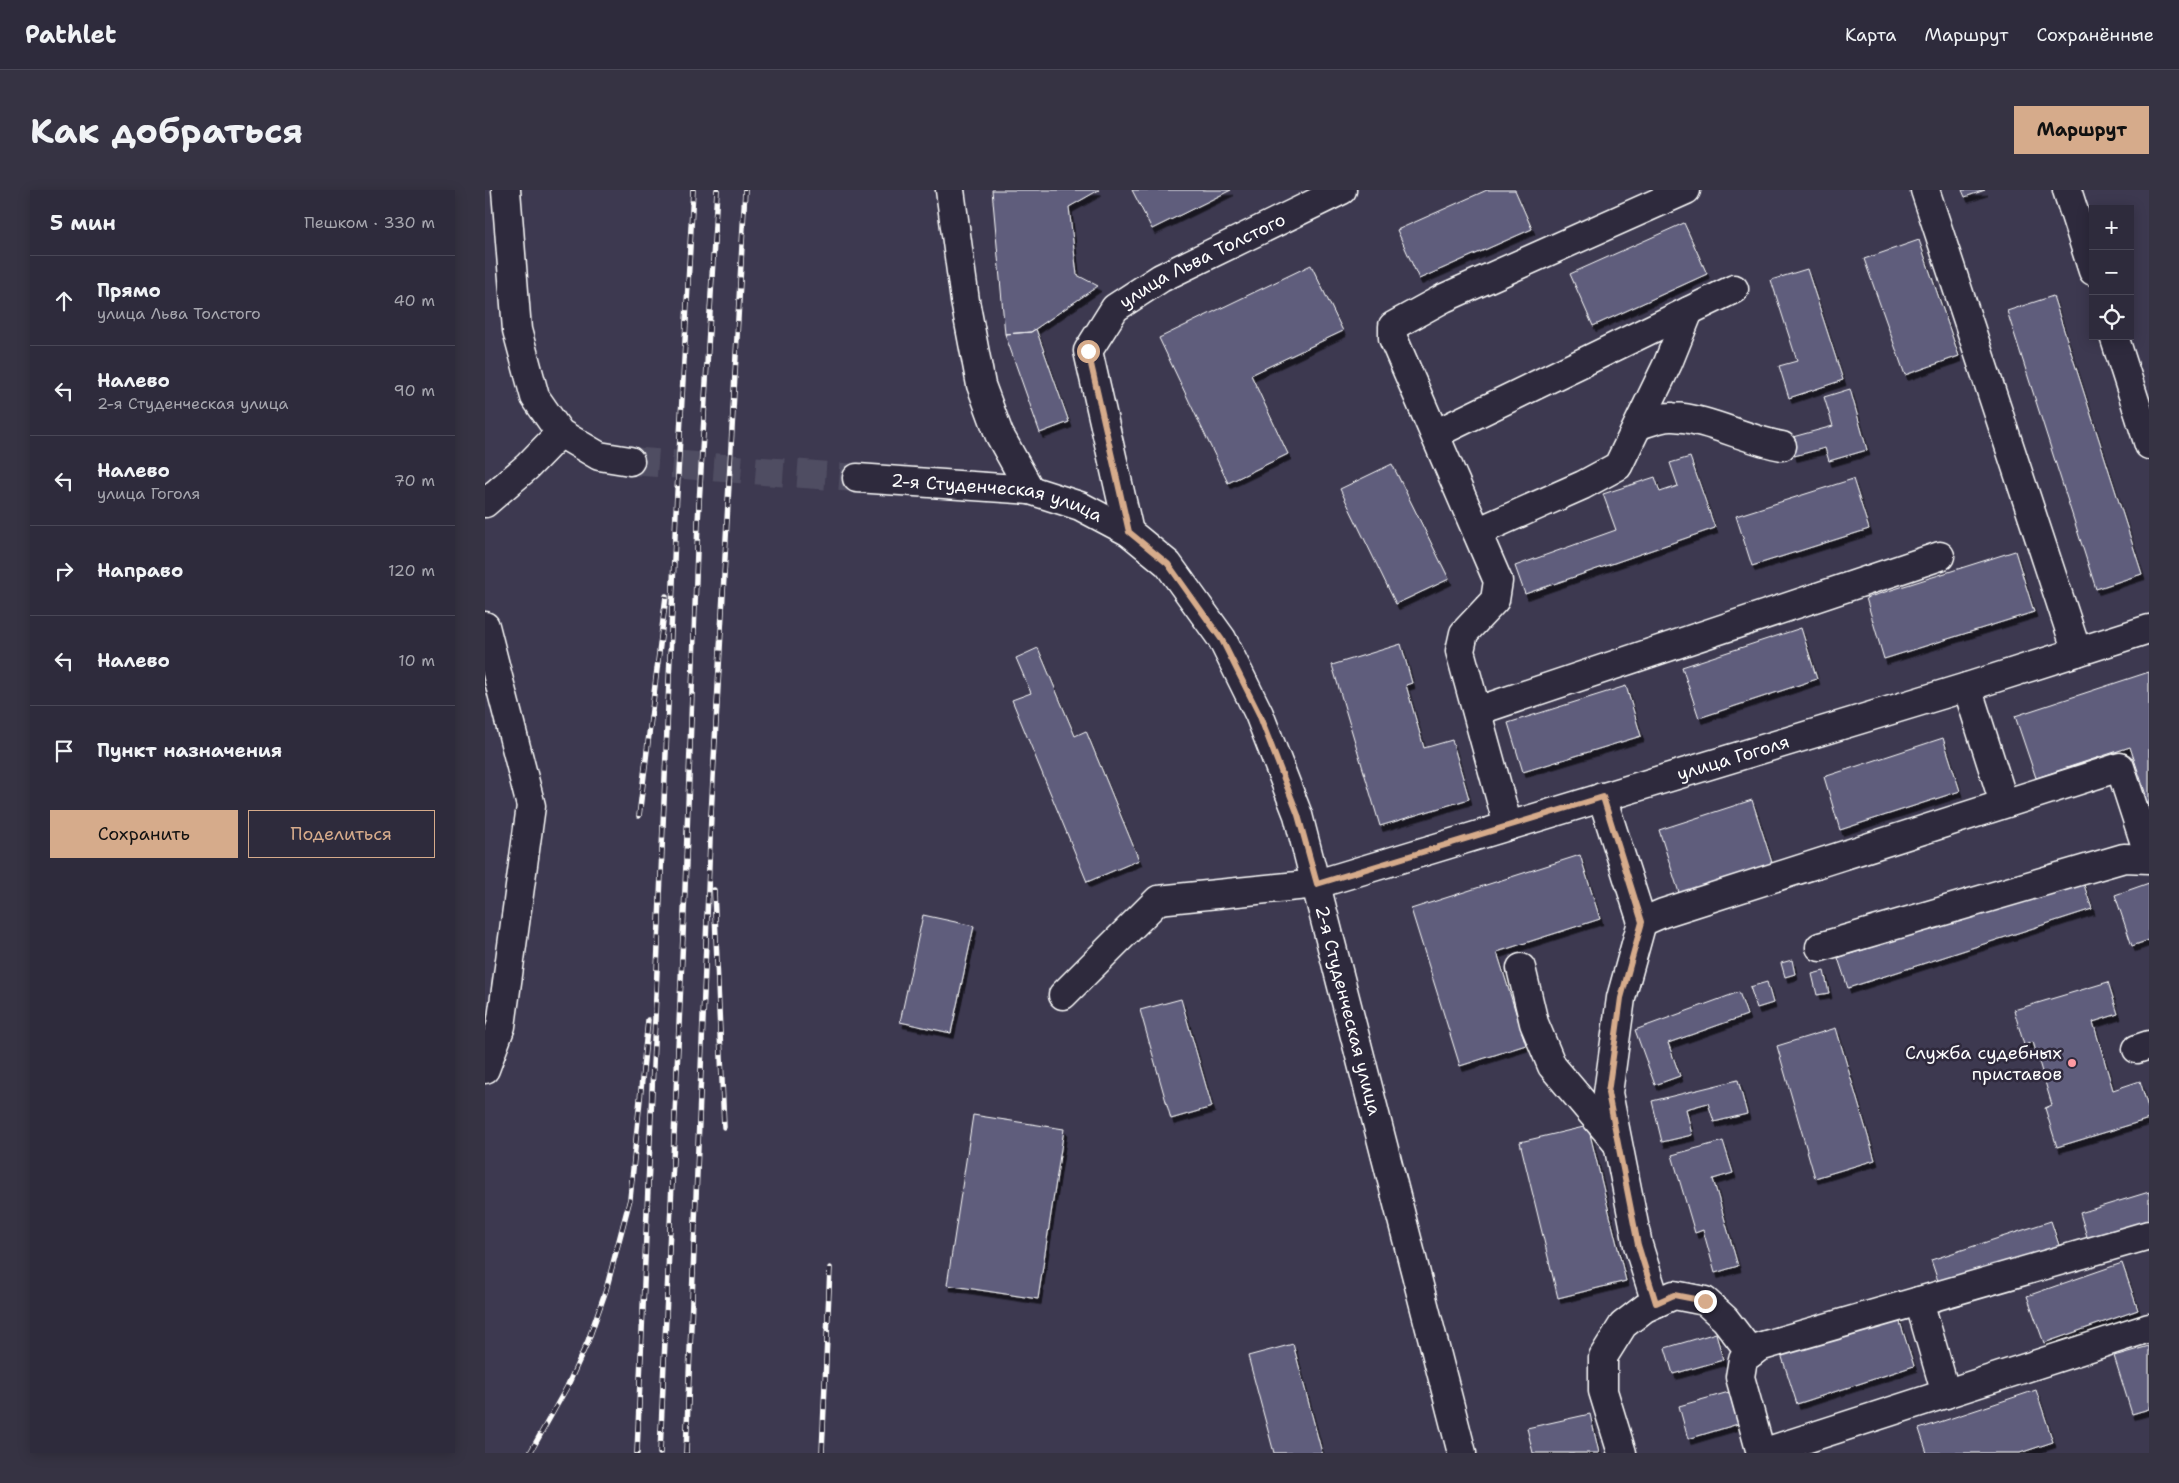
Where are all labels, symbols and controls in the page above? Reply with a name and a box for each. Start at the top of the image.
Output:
text: Pathlet [25,19,116,51]
text: Карта [1845,23,1896,47]
text: Маршрут [1924,23,2008,47]
text: Сохранённые [2036,23,2154,47]
button: Маршрут [2014,106,2149,154]
text: Как добраться [30,107,303,154]
map controls [2089,205,2134,340]
button: + [2089,205,2134,250]
street label: улица Льва Толстого [1115,207,1289,314]
text: 5 мин [50,209,116,237]
text: Пешком · 330 m [304,212,435,233]
button: − [2089,250,2134,295]
text: Прямо [97,278,161,303]
icon: ahead [50,287,78,315]
text: 40 m [393,290,435,311]
button: locate [2089,295,2134,340]
text: улица Льва Толстого [97,303,261,324]
route start [1077,340,1100,363]
text: Налево [97,368,170,393]
icon: left [50,377,78,405]
text: 90 m [394,380,435,401]
text: 2-я Студенческая улица [97,393,289,414]
text: Налево [97,458,170,483]
icon: left [50,467,78,495]
street label: 2-я Студенческая улица [890,468,1107,528]
text: 70 m [394,470,435,491]
text: улица Гоголя [97,483,200,504]
icon: right [50,557,78,585]
text: Направо [97,558,183,583]
text: 120 m [388,560,435,581]
icon: left [50,647,78,675]
text: Налево [97,648,170,673]
text: 10 m [398,650,435,671]
street label: улица Гоголя [1674,730,1792,786]
icon: arrive [50,737,78,765]
text: Пункт назначения [97,738,282,763]
button: Сохранить [50,810,238,858]
button: Поделиться [248,810,435,858]
street label: 2-я Студенческая улица [1310,903,1387,1118]
place label: Служба судебных приставов [1905,1041,2062,1086]
marker: Служба судебных приставов [2066,1057,2078,1069]
route end [1694,1290,1717,1313]

